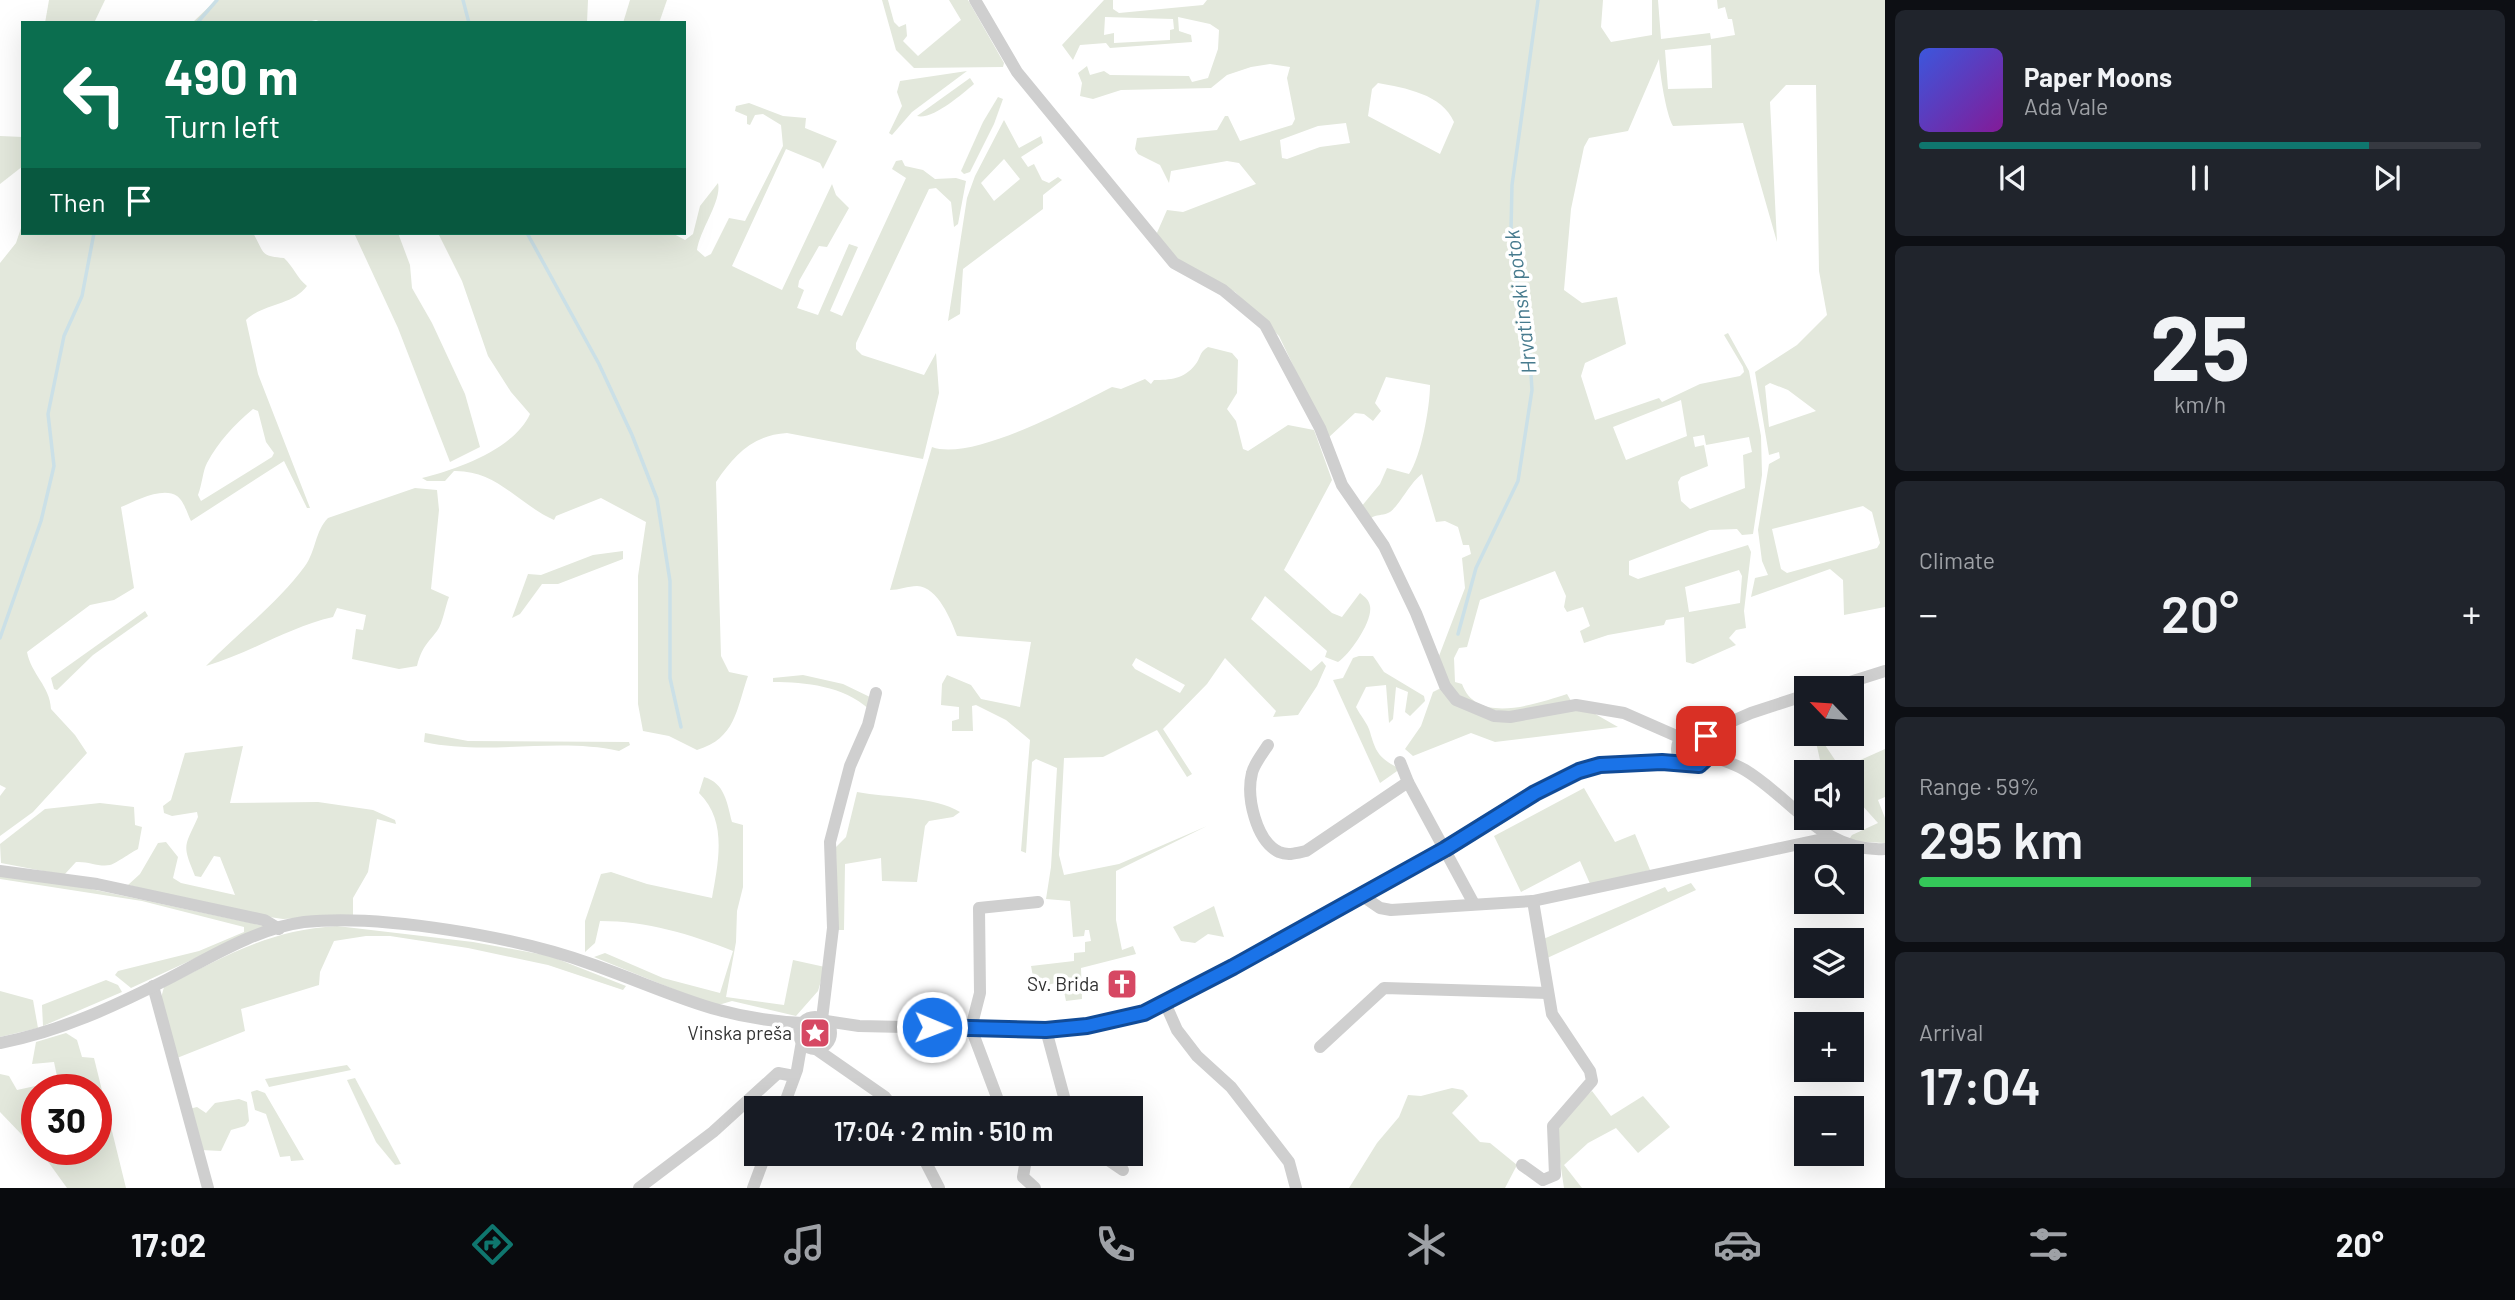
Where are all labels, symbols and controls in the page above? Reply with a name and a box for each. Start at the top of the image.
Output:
text: 490 m [164,46,298,105]
icon: left [49,49,140,140]
text: Paper Moons [2024,61,2172,92]
text: Ada Vale [2024,92,2108,120]
text: Turn left [164,106,281,144]
icon: previous [1994,159,2032,197]
icon: pause [2181,159,2219,197]
icon: next [2368,159,2406,197]
icon: arrive [120,182,158,220]
text: Then [49,186,106,217]
water label: Hrvatinski potok [1498,228,1541,376]
text: 25 [2150,290,2250,399]
text: km/h [2174,390,2226,418]
text: Climate [1919,546,1995,574]
text: 20° [2161,581,2239,643]
text: − [1919,590,1938,636]
text: + [2462,590,2481,636]
north arrow [1794,676,1864,746]
map controls [1794,676,1864,1166]
pin [1676,706,1736,766]
icon: arrive [1687,717,1725,755]
button: sound [1794,760,1864,830]
text: Range · 59% [1919,772,2039,800]
text: 295 km [1919,807,2083,869]
button: search [1794,844,1864,914]
button: layers [1794,928,1864,998]
church icon: Sv. Brida [1105,967,1139,1001]
place label: Sv. Brida [1027,972,1099,995]
position arrow [895,990,969,1064]
button: + [1794,1012,1864,1082]
place icon: Vinska preša [798,1016,832,1050]
text: Arrival [1919,1018,1983,1046]
place label: Vinska preša [688,1021,792,1044]
text: 17:04 [1919,1053,2041,1115]
speed limit sign: 30 [21,1074,112,1165]
button: − [1794,1096,1864,1166]
text: 17:04 · 2 min · 510 m [834,1115,1053,1146]
icon: directions [468,1220,517,1269]
icon: music [780,1220,829,1269]
icon: phone [1091,1220,1140,1269]
icon: climate [1402,1220,1451,1269]
icon: car [1713,1220,1762,1269]
icon: filters [2024,1220,2073,1269]
text: 17:02 [131,1225,206,1263]
text: 20° [2336,1225,2384,1263]

